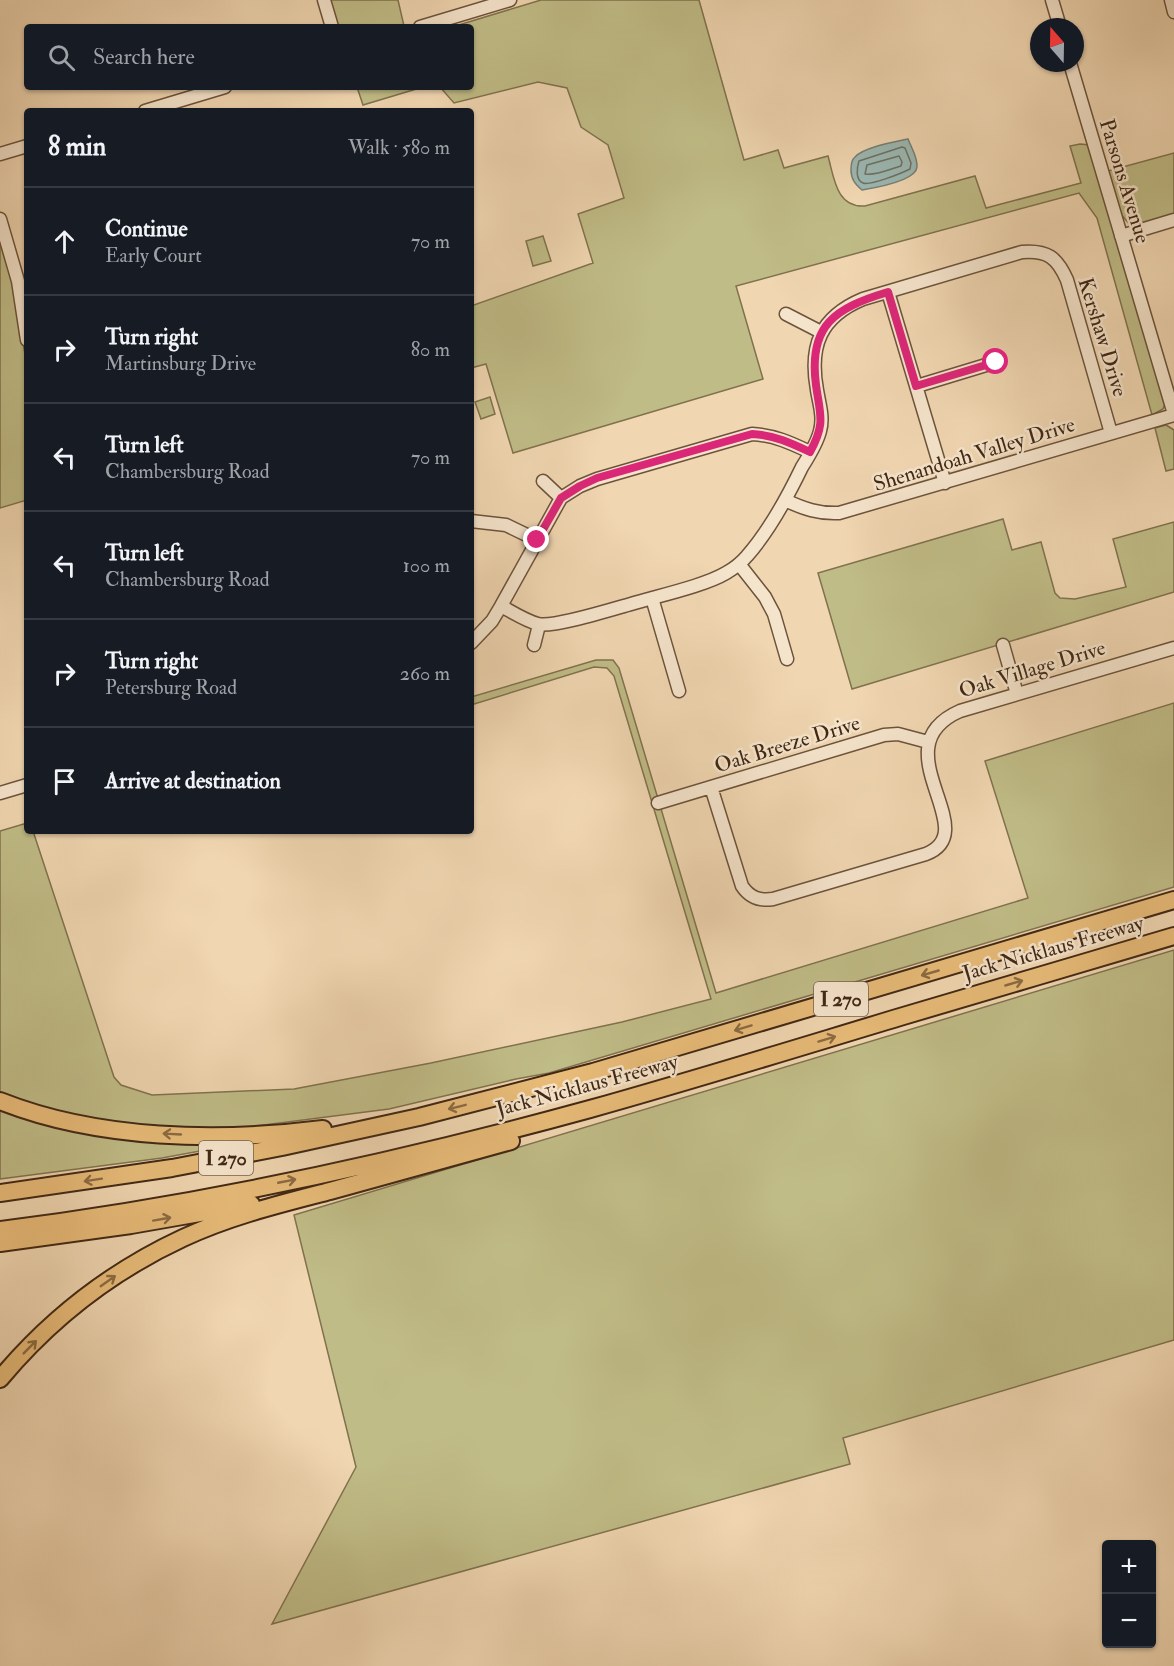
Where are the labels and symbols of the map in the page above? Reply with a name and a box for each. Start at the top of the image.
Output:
north arrow [1030,18,1084,72]
street label: Parsons Avenue [1093,116,1156,247]
street label: Kershaw Drive [1072,274,1133,400]
route start [982,348,1008,374]
street label: Shenandoah Valley Drive [870,411,1078,498]
route end [523,526,549,552]
street label: Oak Village Drive [956,634,1109,705]
street label: Oak Breeze Drive [711,709,863,779]
street label: Jack Nicklaus Freeway [958,909,1148,988]
one-way arrow [921,967,940,979]
one-way arrow [1004,977,1023,988]
road number: I 270 [814,982,868,1016]
one-way arrow [734,1023,753,1034]
one-way arrow [817,1033,836,1044]
street label: Jack Nicklaus Freeway [492,1048,682,1123]
one-way arrow [447,1102,466,1114]
one-way arrow [163,1128,183,1139]
road number: I 270 [199,1141,253,1175]
one-way arrow [84,1174,104,1185]
one-way arrow [277,1175,296,1186]
one-way arrow [151,1214,171,1225]
one-way arrow [99,1275,115,1287]
one-way arrow [22,1340,37,1354]

